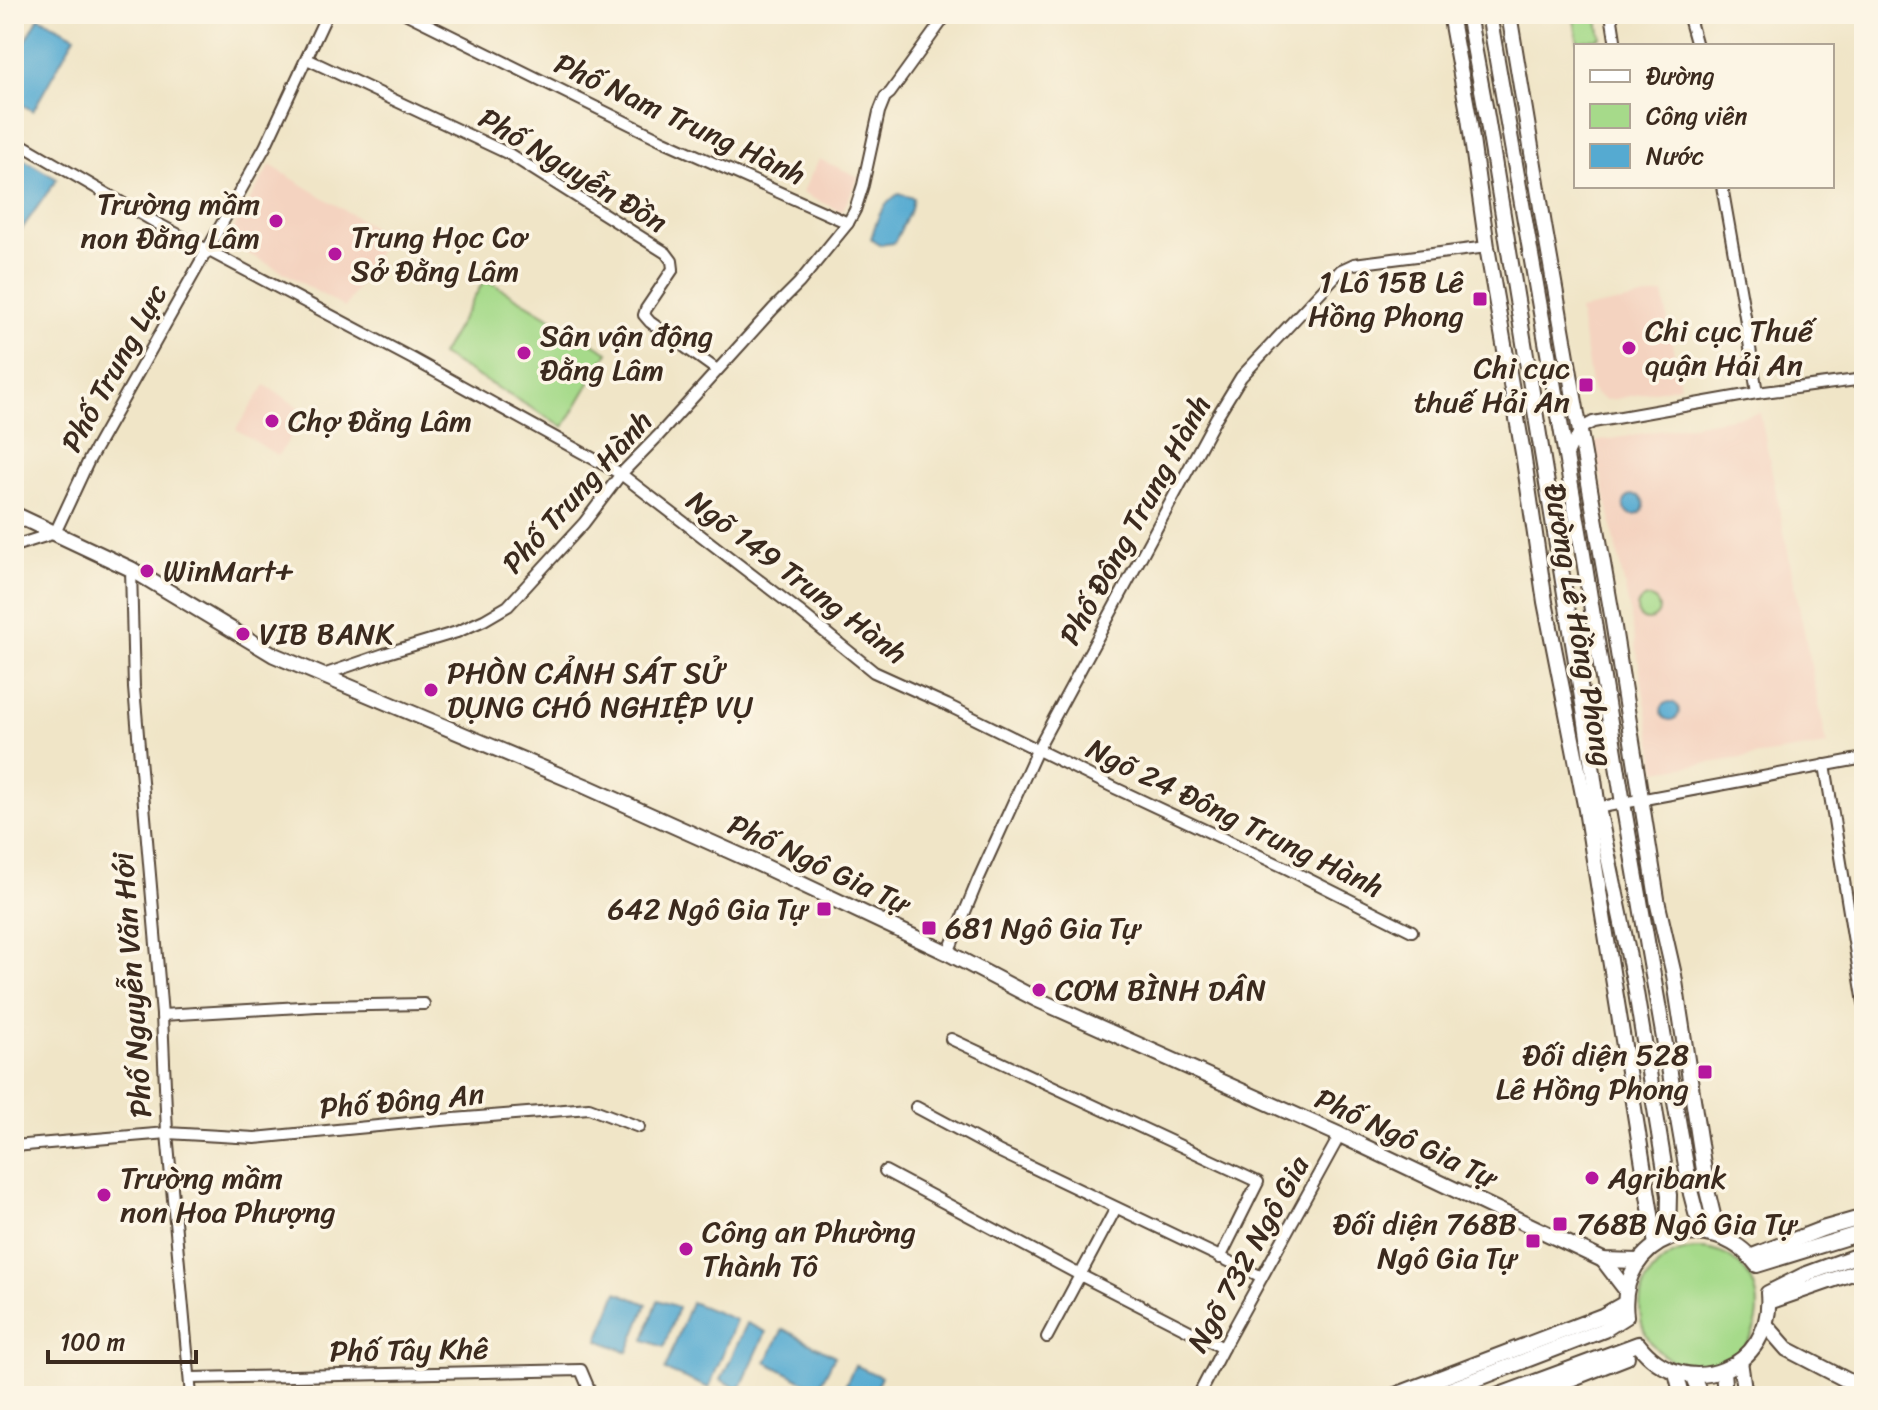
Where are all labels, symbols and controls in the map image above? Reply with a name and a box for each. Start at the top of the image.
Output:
street label: Phố Nam Trung Hành [545,37,815,201]
legend [1574,44,1834,188]
text: Đường [1646,55,1715,97]
street label: Phố Nguyễn Đồn [468,92,678,248]
text: Công viên [1646,95,1748,137]
text: Nước [1646,135,1704,177]
place label: Trường mầm non Đằng Lâm [81,177,260,265]
place label: Trung Học Cơ Sở Đằng Lâm [351,210,530,298]
marker: Trường mầm non Đằng Lâm [267,212,285,230]
marker: Trung Học Cơ Sở Đằng Lâm [326,245,344,263]
place label: 1 Lô 15B Lê Hồng Phong [1308,255,1464,343]
street label: Phố Trung Lực [45,274,183,462]
marker: 1 Lô 15B Lê Hồng Phong [1471,290,1489,308]
place label: Chi cục Thuế quận Hải An [1645,304,1818,392]
place label: Sân vận động Đằng Lâm [540,309,713,397]
marker: Chi cục Thuế quận Hải An [1620,339,1638,357]
place label: Chi cục thuế Hải An [1414,341,1570,429]
marker: Sân vận động Đằng Lâm [515,344,533,362]
marker: Chi cục thuế Hải An [1577,376,1595,394]
street label: Phố Đông Trung Hành [1044,384,1226,656]
place label: Chợ Đằng Lâm [288,394,472,448]
street label: Phố Trung Hành [488,397,666,587]
marker: Chợ Đằng Lâm [263,412,281,430]
street label: Ngõ 149 Trung Hành [674,475,920,679]
street label: Đường Lê Hồng Phong [1528,479,1630,771]
place label: WinMart+ [163,544,294,598]
marker: WinMart+ [138,562,156,580]
place label: VIB BANK [259,607,394,661]
marker: VIB BANK [234,625,252,643]
place label: PHÒN CẢNH SÁT SỬ DỤNG CHÓ NGHIỆP VỤ [447,646,754,734]
marker: PHÒN CẢNH SÁT SỬ DỤNG CHÓ NGHIỆP VỤ [422,681,440,699]
street label: Ngõ 24 Đông Trung Hành [1077,722,1393,914]
street label: Phố Ngô Gia Tự [718,798,922,931]
street label: Phố Nguyễn Văn Hới [96,849,168,1119]
place label: 642 Ngô Gia Tự [607,882,810,936]
marker: 642 Ngô Gia Tự [815,900,833,918]
place label: 681 Ngô Gia Tự [945,901,1143,955]
marker: 681 Ngô Gia Tự [920,919,938,937]
place label: CƠM BÌNH DÂN [1055,963,1266,1017]
marker: CƠM BÌNH DÂN [1030,981,1048,999]
place label: Đối diện 528 Lê Hồng Phong [1496,1028,1689,1116]
marker: Đối diện 528 Lê Hồng Phong [1696,1063,1714,1081]
street label: Phố Đông An [317,1067,487,1135]
street label: Phố Ngô Gia Tự [1305,1072,1509,1205]
street label: Ngõ 732 Ngô Gia [1171,1144,1325,1363]
place label: Trường mầm non Hoa Phượng [120,1151,336,1239]
place label: Agribank [1607,1151,1727,1205]
marker: Agribank [1583,1169,1601,1187]
marker: Trường mầm non Hoa Phượng [95,1186,113,1204]
place label: Đối diện 768B Ngô Gia Tự [1333,1197,1519,1285]
place label: 768B Ngô Gia Tự [1576,1197,1799,1251]
place label: Công an Phường Thành Tô [702,1205,916,1293]
marker: 768B Ngô Gia Tự [1551,1215,1569,1233]
marker: Đối diện 768B Ngô Gia Tự [1524,1232,1542,1250]
marker: Công an Phường Thành Tô [677,1240,695,1258]
scale bar [48,1314,196,1364]
text: 100 m [60,1321,125,1363]
street label: Phố Tây Khê [329,1322,489,1378]

